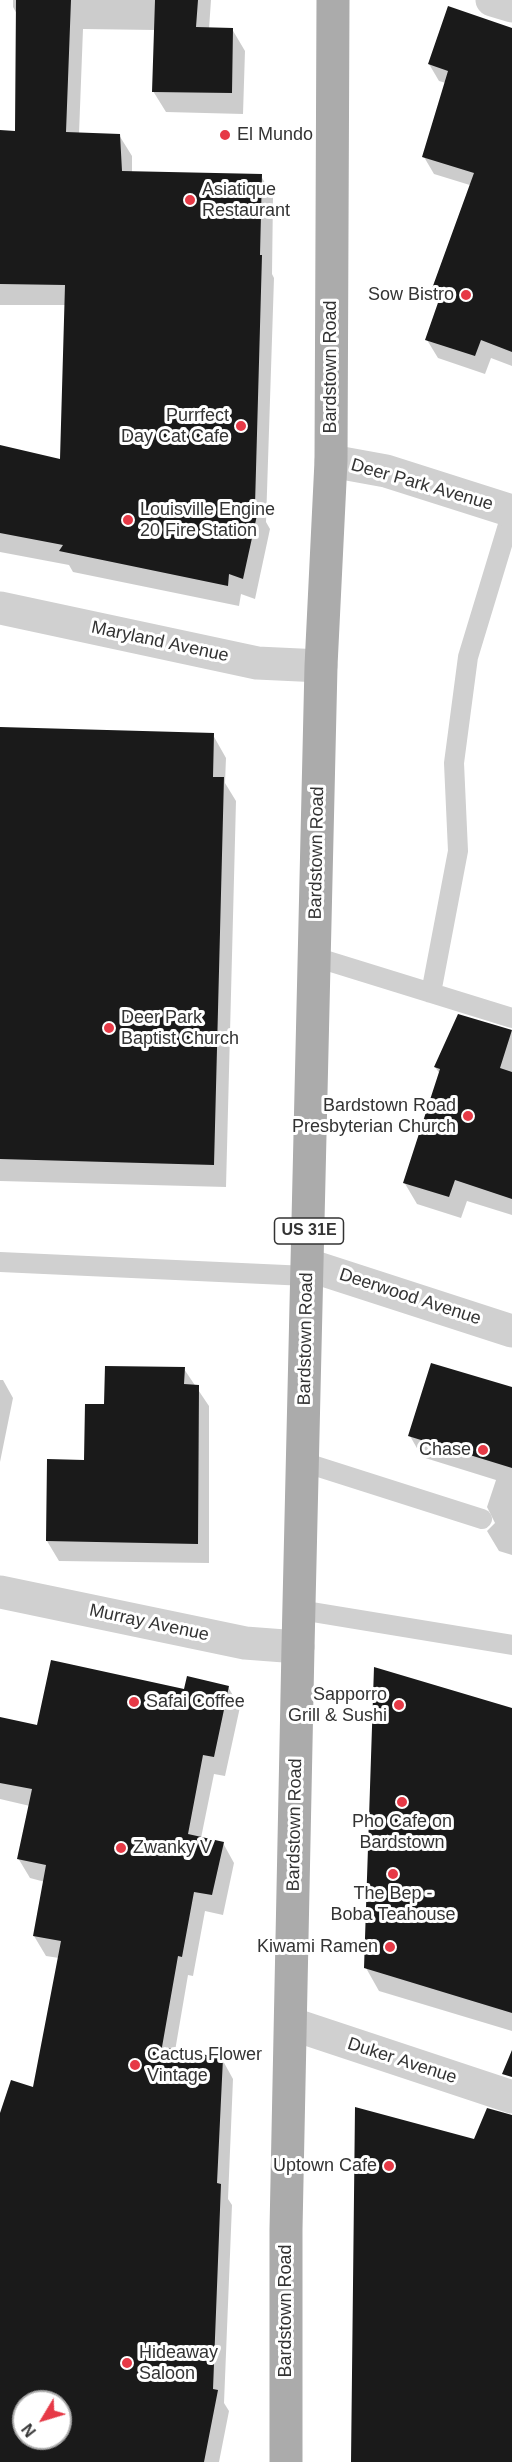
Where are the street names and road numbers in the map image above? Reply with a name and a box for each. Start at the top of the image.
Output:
street label: Bardstown Road [320,300,342,434]
street label: Deer Park Avenue [348,454,496,516]
street label: Maryland Avenue [89,617,231,667]
street label: Bardstown Road [305,786,329,920]
road number: US 31E [274,1218,344,1244]
street label: Deerwood Avenue [336,1264,484,1330]
street label: Bardstown Road [294,1272,318,1406]
street label: Murray Avenue [87,1600,211,1646]
street label: Bardstown Road [283,1758,307,1892]
street label: Duker Avenue [345,2033,459,2089]
street label: Bardstown Road [275,2244,297,2378]

